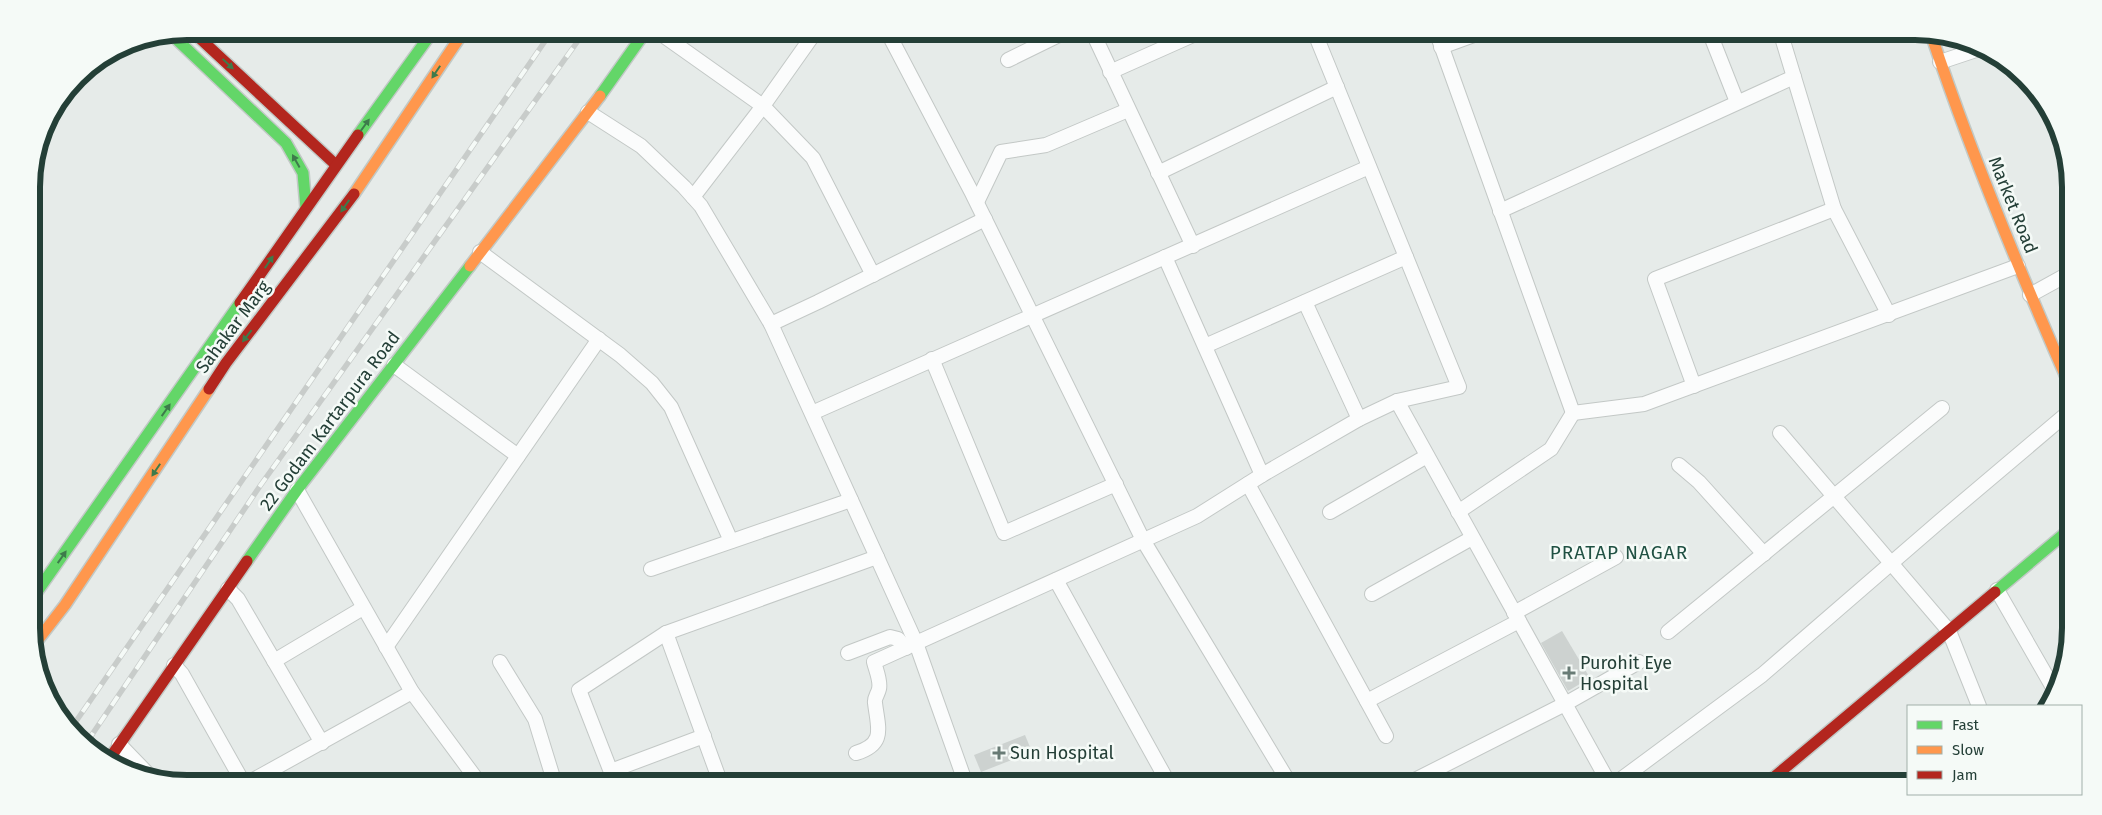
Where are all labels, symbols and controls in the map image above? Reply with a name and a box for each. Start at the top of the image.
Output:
one-way arrow [222,58,234,70]
one-way arrow [431,65,441,78]
one-way arrow [359,119,370,132]
one-way arrow [292,153,300,168]
street label: Market Road [1984,153,2042,257]
one-way arrow [340,199,350,213]
one-way arrow [264,255,274,269]
street label: Sahakar Marg [191,276,275,378]
street label: 22 Godam Kartarpura Road [255,327,405,515]
one-way arrow [242,329,252,343]
one-way arrow [161,403,171,417]
one-way arrow [151,463,160,477]
district label: PRATAP NAGAR [1550,541,1688,564]
one-way arrow [57,550,67,564]
place label: Purohit Eye Hospital [1580,652,1672,695]
marker: Purohit Eye Hospital [1562,666,1576,680]
legend [1907,705,2082,795]
text: Fast [1952,716,1979,734]
text: Slow [1952,741,1984,759]
place label: Sun Hospital [1010,742,1114,764]
marker: Sun Hospital [992,746,1006,760]
text: Jam [1952,766,1978,784]

